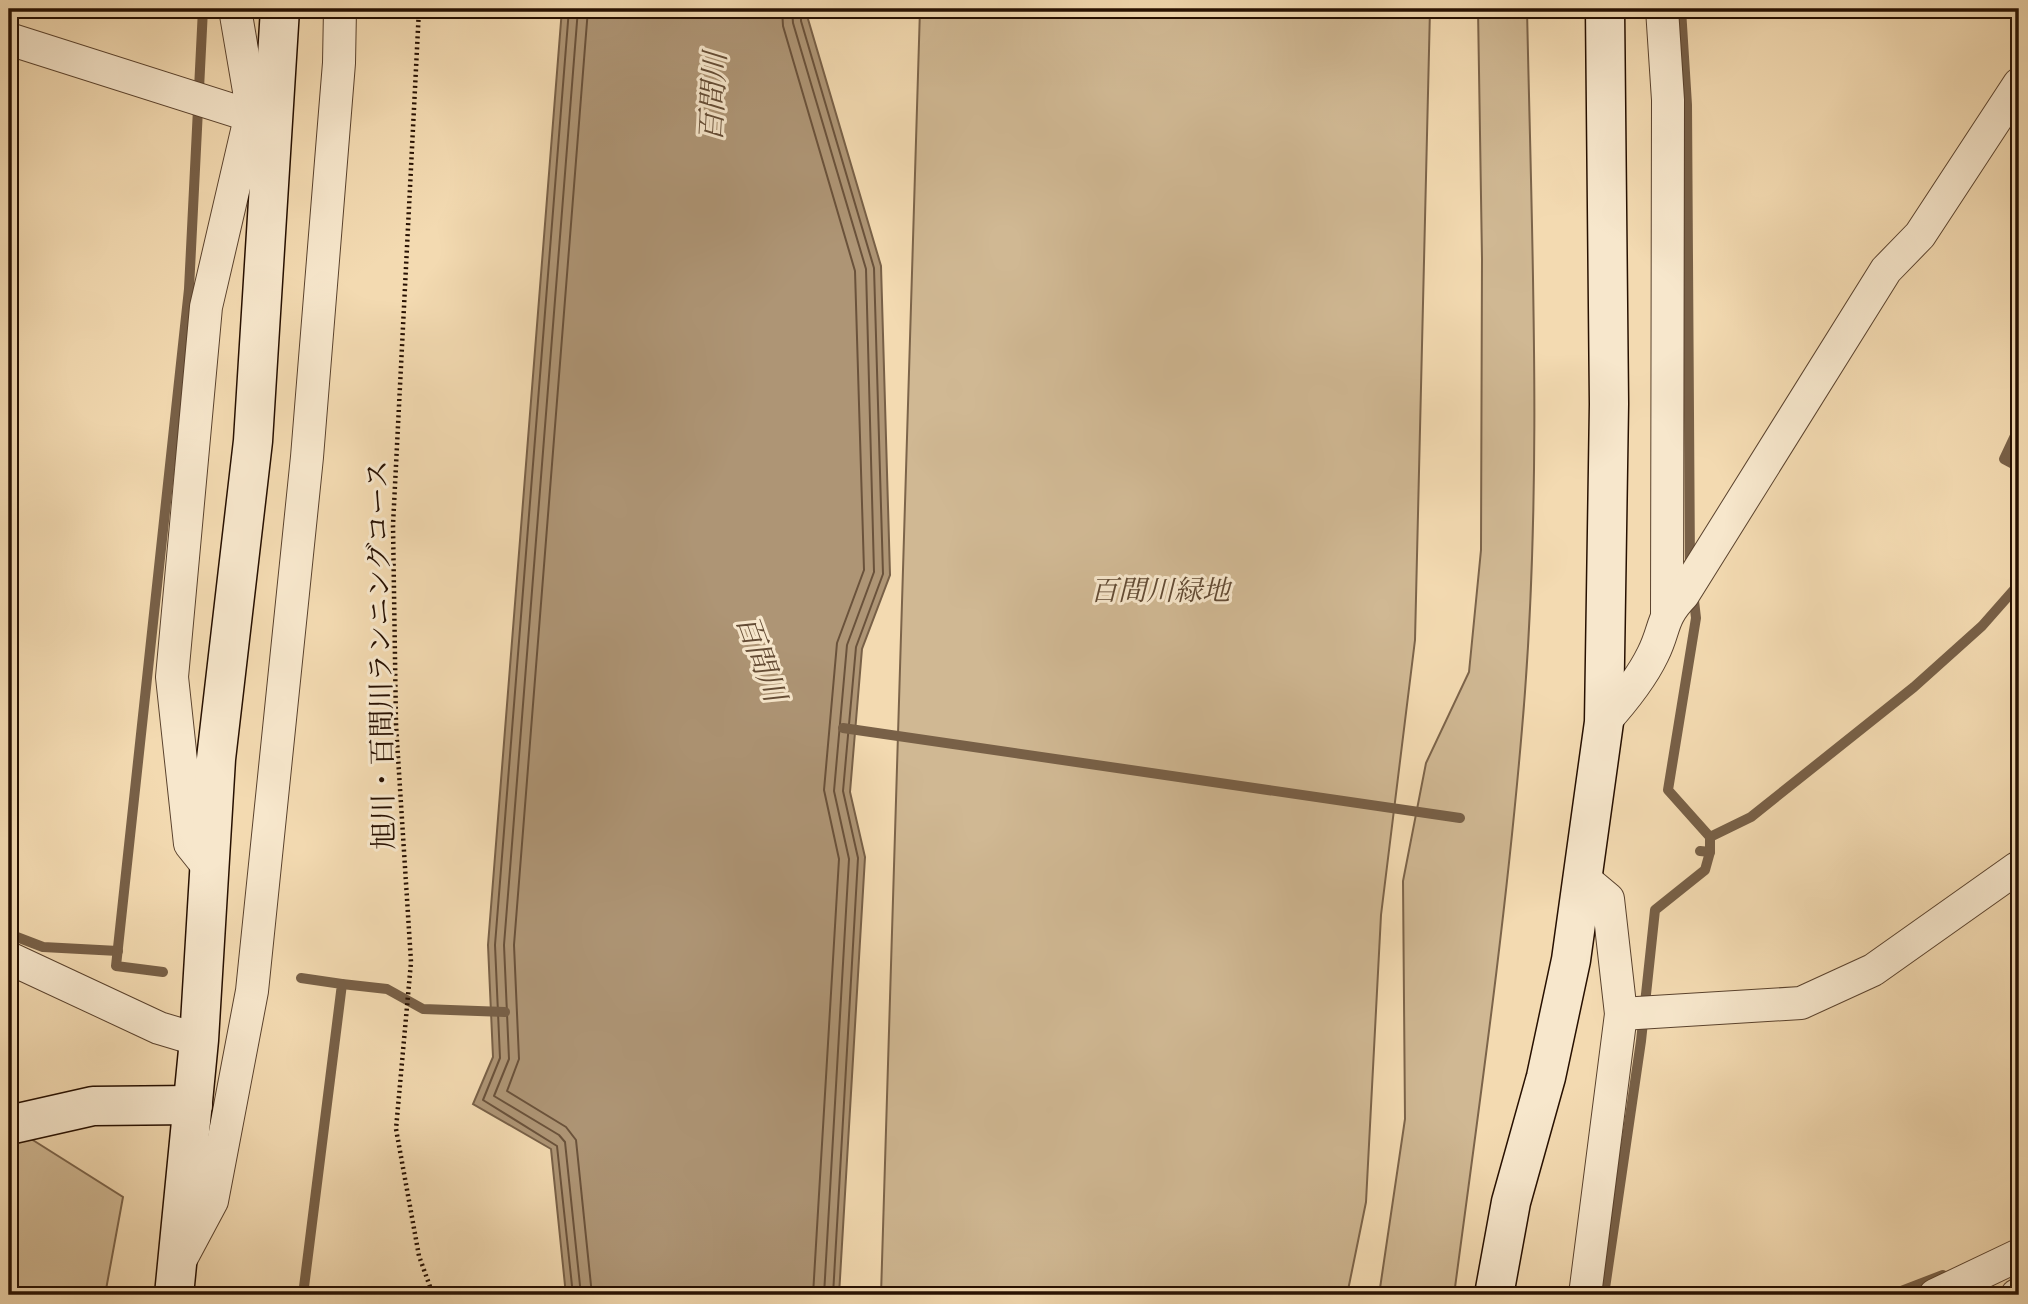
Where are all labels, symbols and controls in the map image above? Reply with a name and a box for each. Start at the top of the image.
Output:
water label: 百間川 [692,48,738,143]
street label: 旭川・百間川ランニングコース [360,460,405,850]
park label: 百間川緑地 [1090,573,1233,612]
water label: 百間川 [724,609,795,711]

